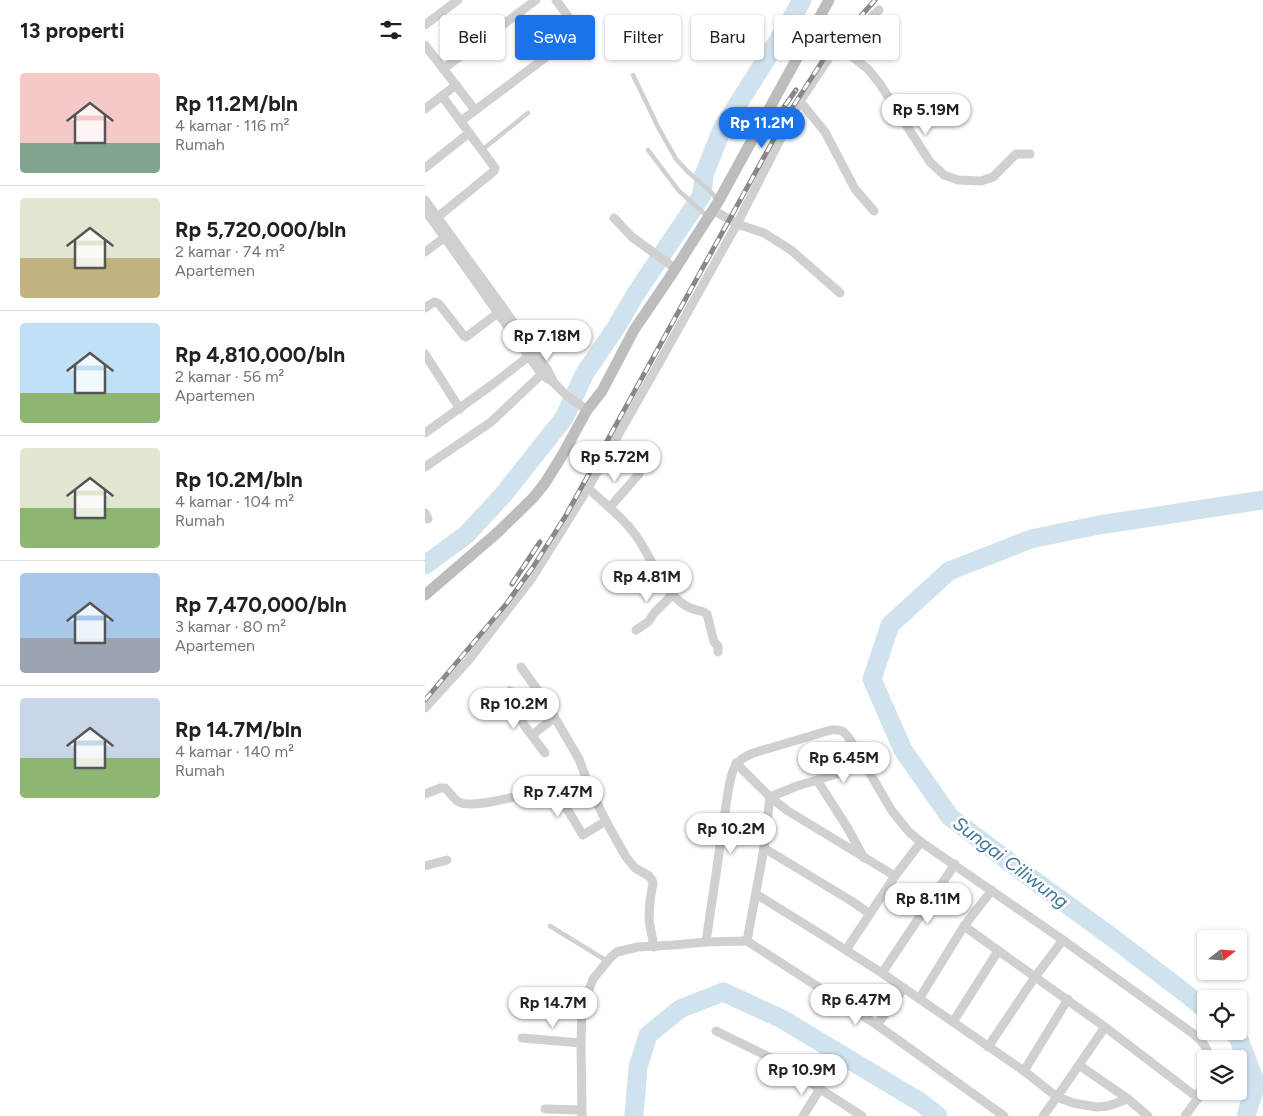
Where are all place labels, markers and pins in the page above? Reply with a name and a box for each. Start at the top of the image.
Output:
pin: Rp 5.19M [874,94,978,136]
pin: Rp 11.2M [710,106,814,149]
pin: Rp 7.18M [495,320,599,362]
pin: Rp 5.72M [563,440,667,483]
pin: Rp 4.81M [595,560,699,603]
pin: Rp 10.2M [462,688,566,730]
pin: Rp 6.45M [792,742,896,784]
pin: Rp 7.47M [506,776,610,818]
pin: Rp 10.2M [679,812,783,855]
pin: Rp 8.11M [876,882,980,925]
pin: Rp 6.47M [804,984,908,1026]
pin: Rp 14.7M [501,986,605,1029]
pin: Rp 10.9M [750,1054,854,1096]

